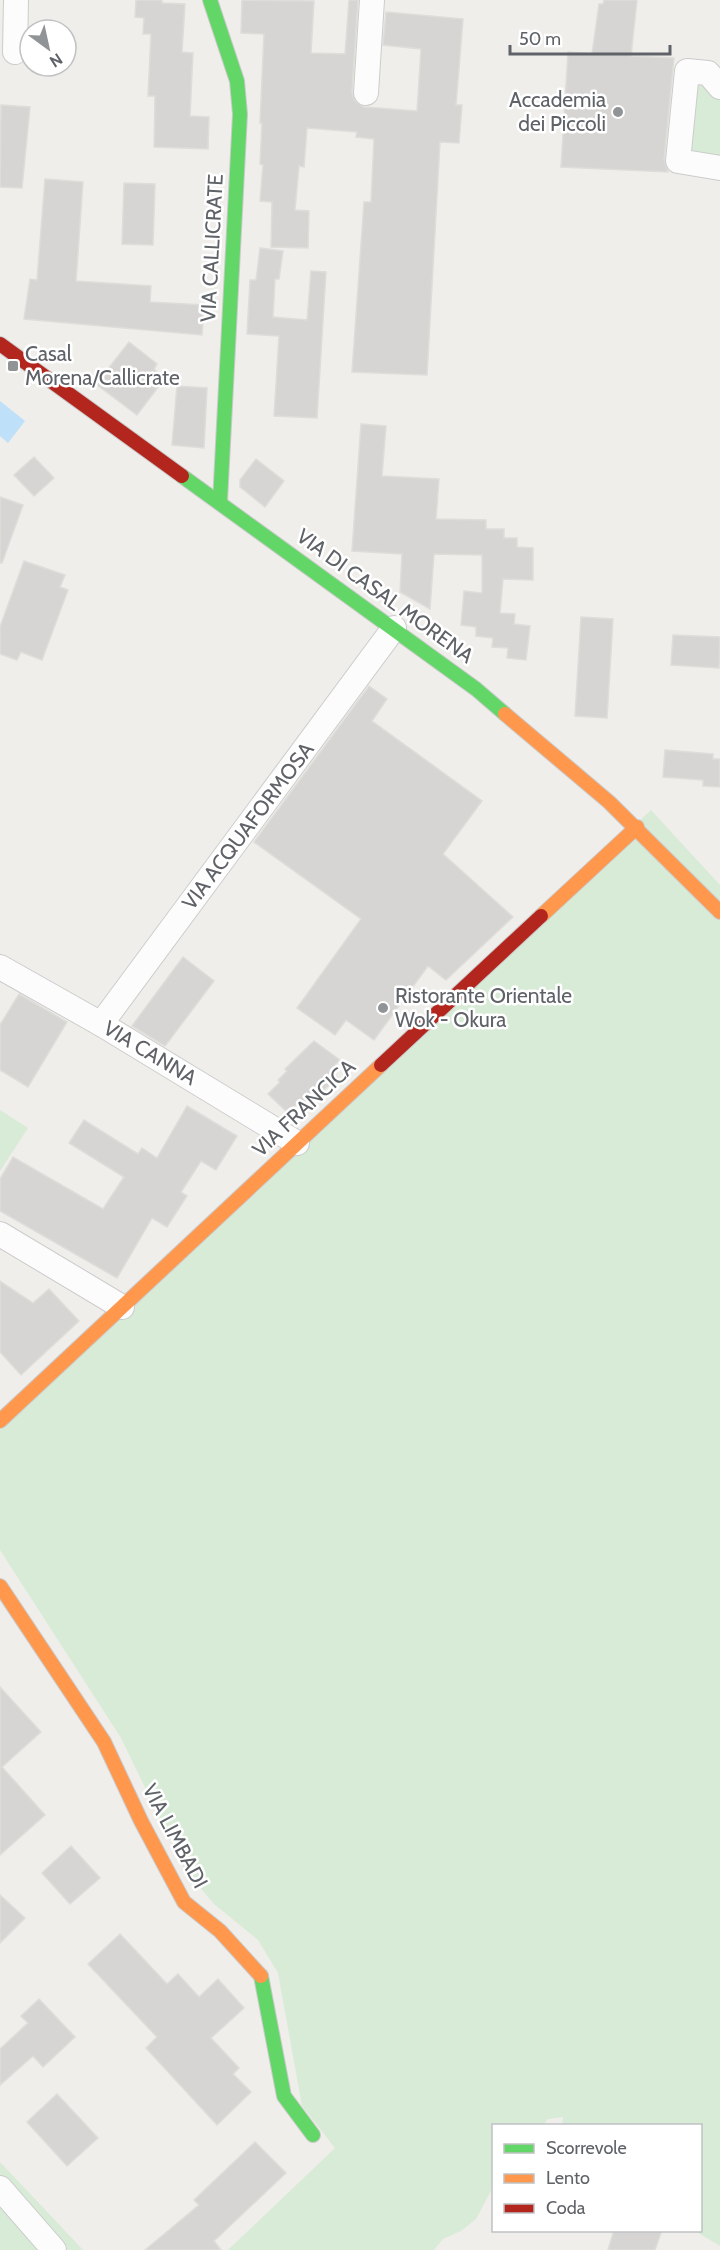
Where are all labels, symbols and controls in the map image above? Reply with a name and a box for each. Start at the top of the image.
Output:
north arrow [18,18,78,78]
scale bar [510,18,670,56]
text: 50 m [519,28,561,50]
text: N [46,49,66,71]
place label: Accademia dei Piccoli [509,87,606,136]
marker: Accademia dei Piccoli [611,105,625,119]
street label: VIA CALLICRATE [195,173,228,323]
place label: Casal Morena/Callicrate [25,341,180,390]
marker: Casal Morena/Callicrate [6,359,20,373]
street label: VIA DI CASAL MORENA [292,523,479,668]
street label: VIA ACQUAFORMOSA [176,737,319,914]
place label: Ristorante Orientale Wok - Okura [395,983,572,1032]
marker: Ristorante Orientale Wok - Okura [376,1001,390,1015]
street label: VIA CANNA [99,1015,201,1090]
street label: VIA FRANCICA [247,1054,360,1162]
street label: VIA LIMBADI [137,1779,213,1892]
legend [492,2124,702,2232]
text: Scorrevole [546,2137,627,2159]
text: Lento [546,2167,590,2189]
text: Coda [546,2197,586,2219]

